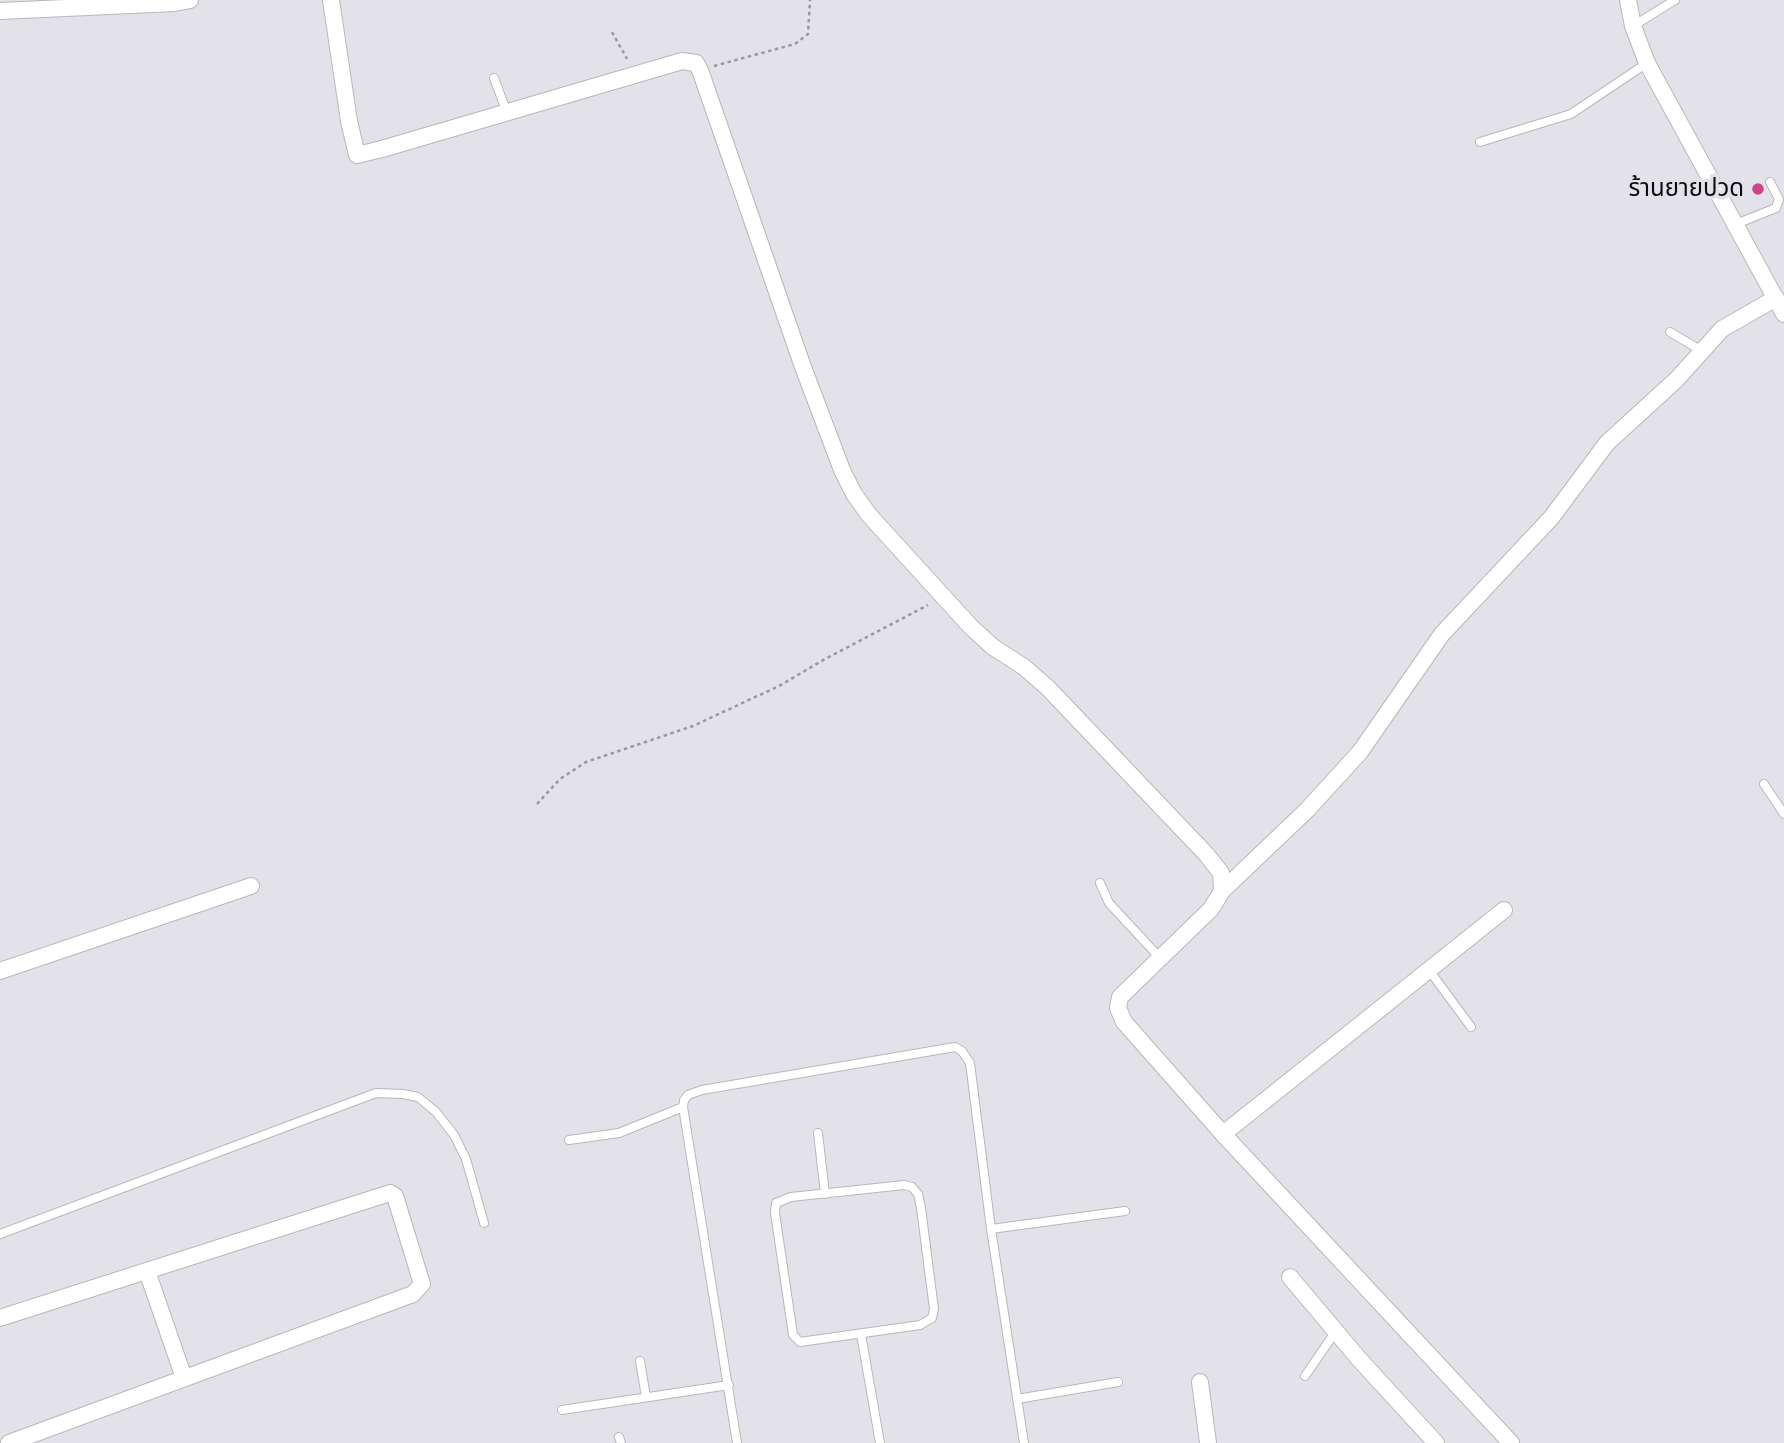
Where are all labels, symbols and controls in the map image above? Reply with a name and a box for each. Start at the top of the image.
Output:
place label: ร้านยายปวด [1628,175,1744,203]
marker: ร้านยายปวด [1750,181,1766,197]

